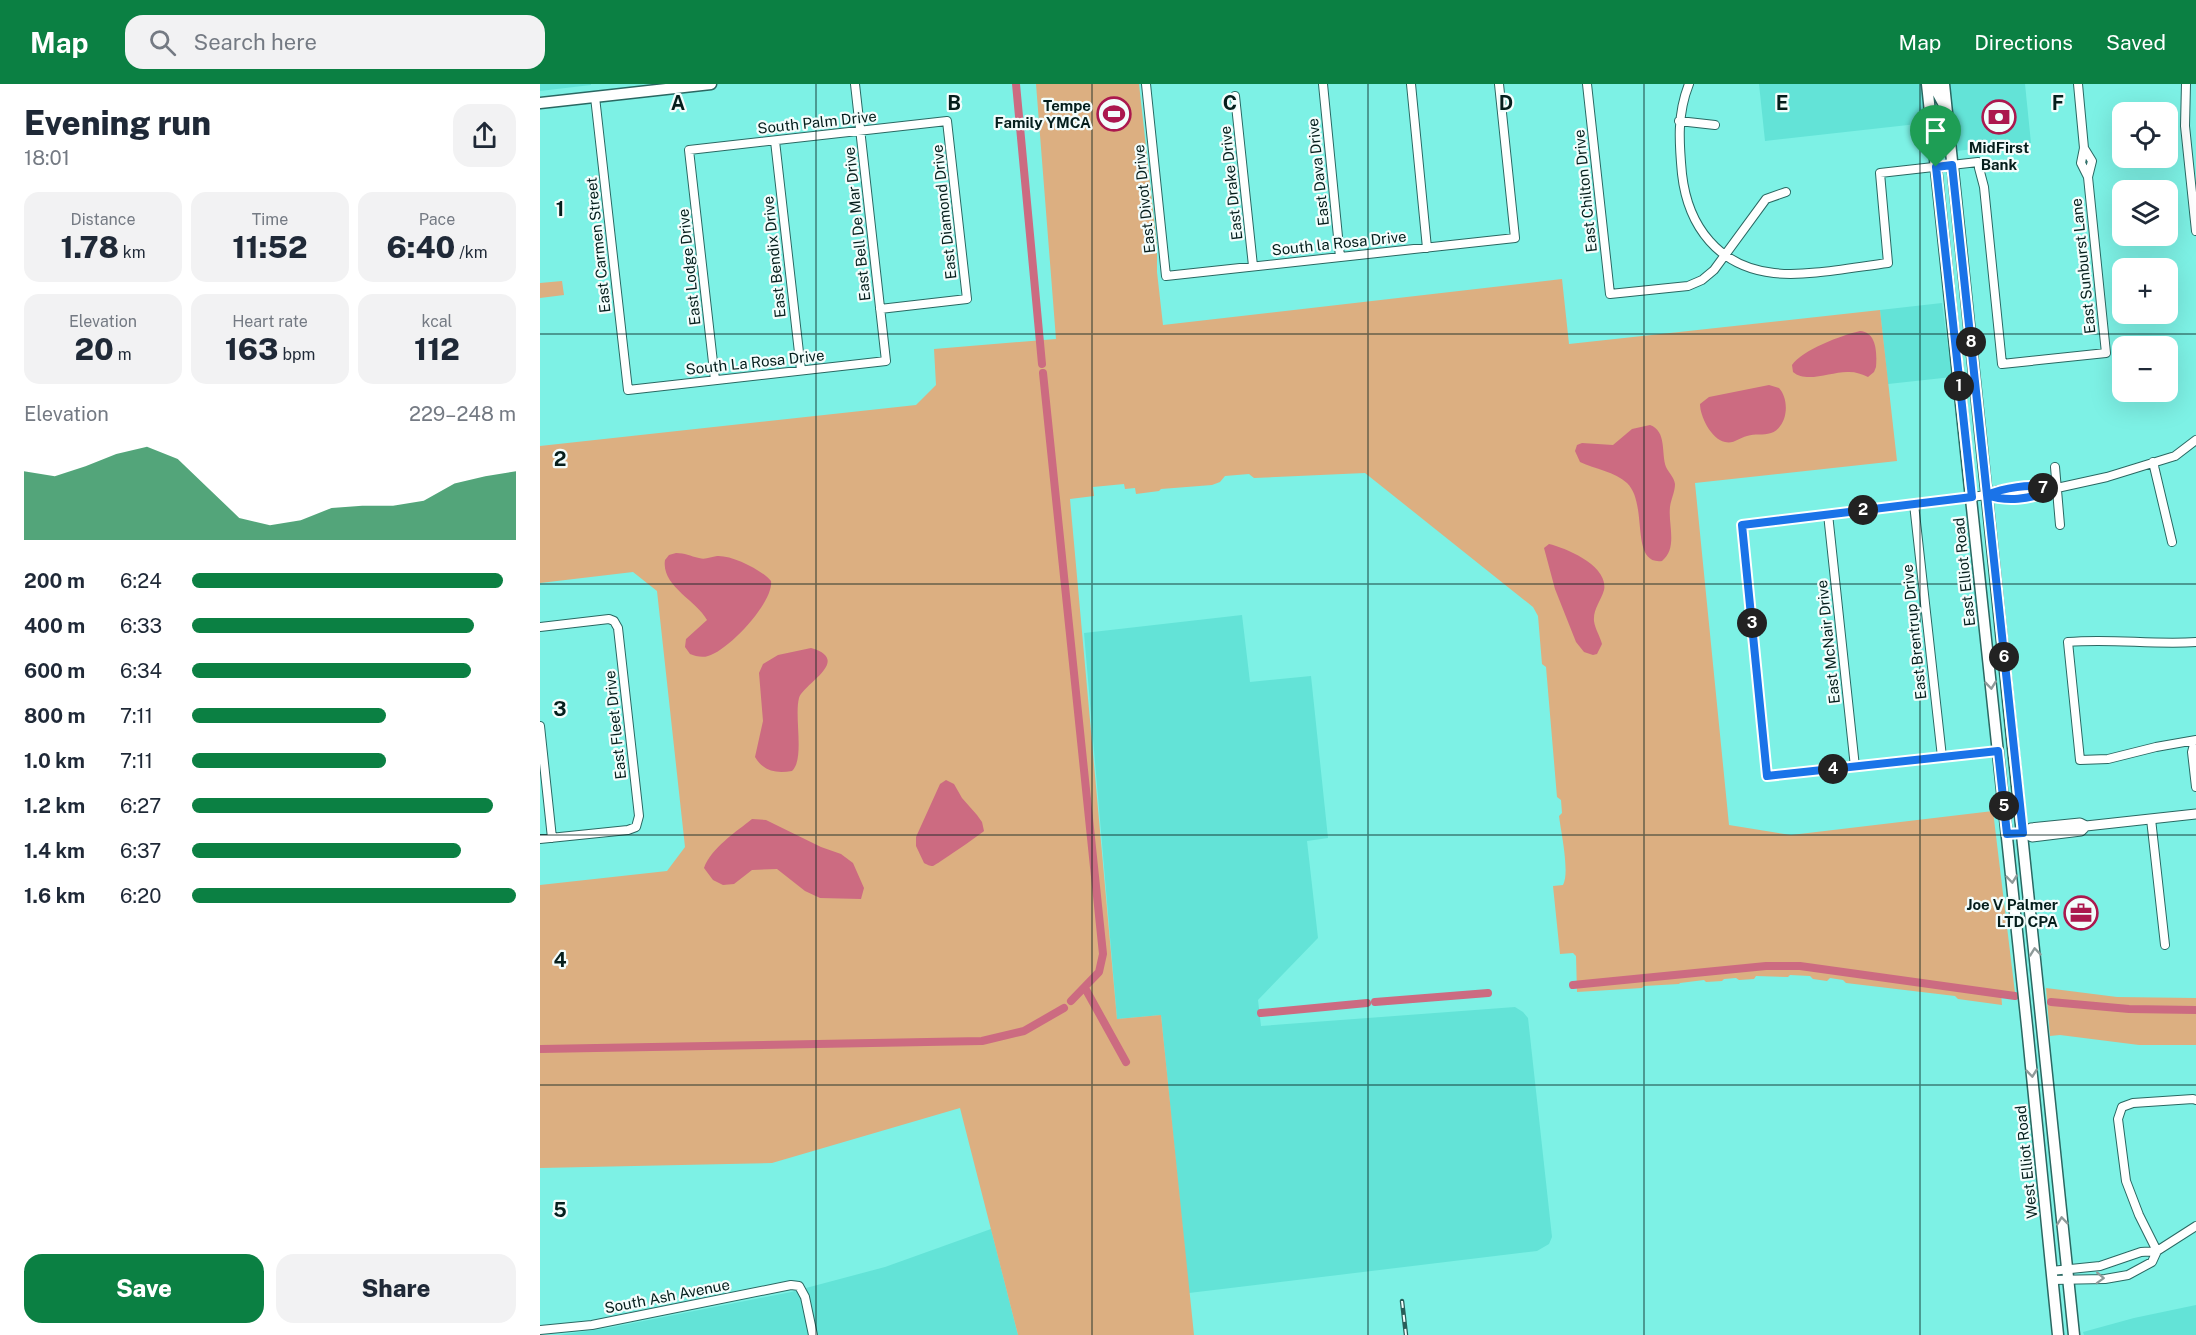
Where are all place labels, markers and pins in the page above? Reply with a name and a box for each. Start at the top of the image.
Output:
sports icon: Tempe Family YMCA [1096,96,1132,132]
place label: Tempe Family YMCA [995,97,1091,131]
bank icon: MidFirst Bank [1981,99,2017,135]
pin [1910,105,1961,167]
place label: MidFirst Bank [1969,139,2029,173]
pin: 8 [1956,327,1986,357]
pin: 1 [1944,371,1974,401]
pin: 7 [2028,473,2058,503]
pin: 2 [1848,495,1878,525]
pin: 3 [1737,608,1767,638]
pin: 6 [1989,642,2019,672]
pin: 4 [1818,754,1848,784]
pin: 5 [1989,791,2019,821]
office icon: Joe V Palmer LTD CPA [2063,895,2099,931]
place label: Joe V Palmer LTD CPA [1966,896,2058,930]

